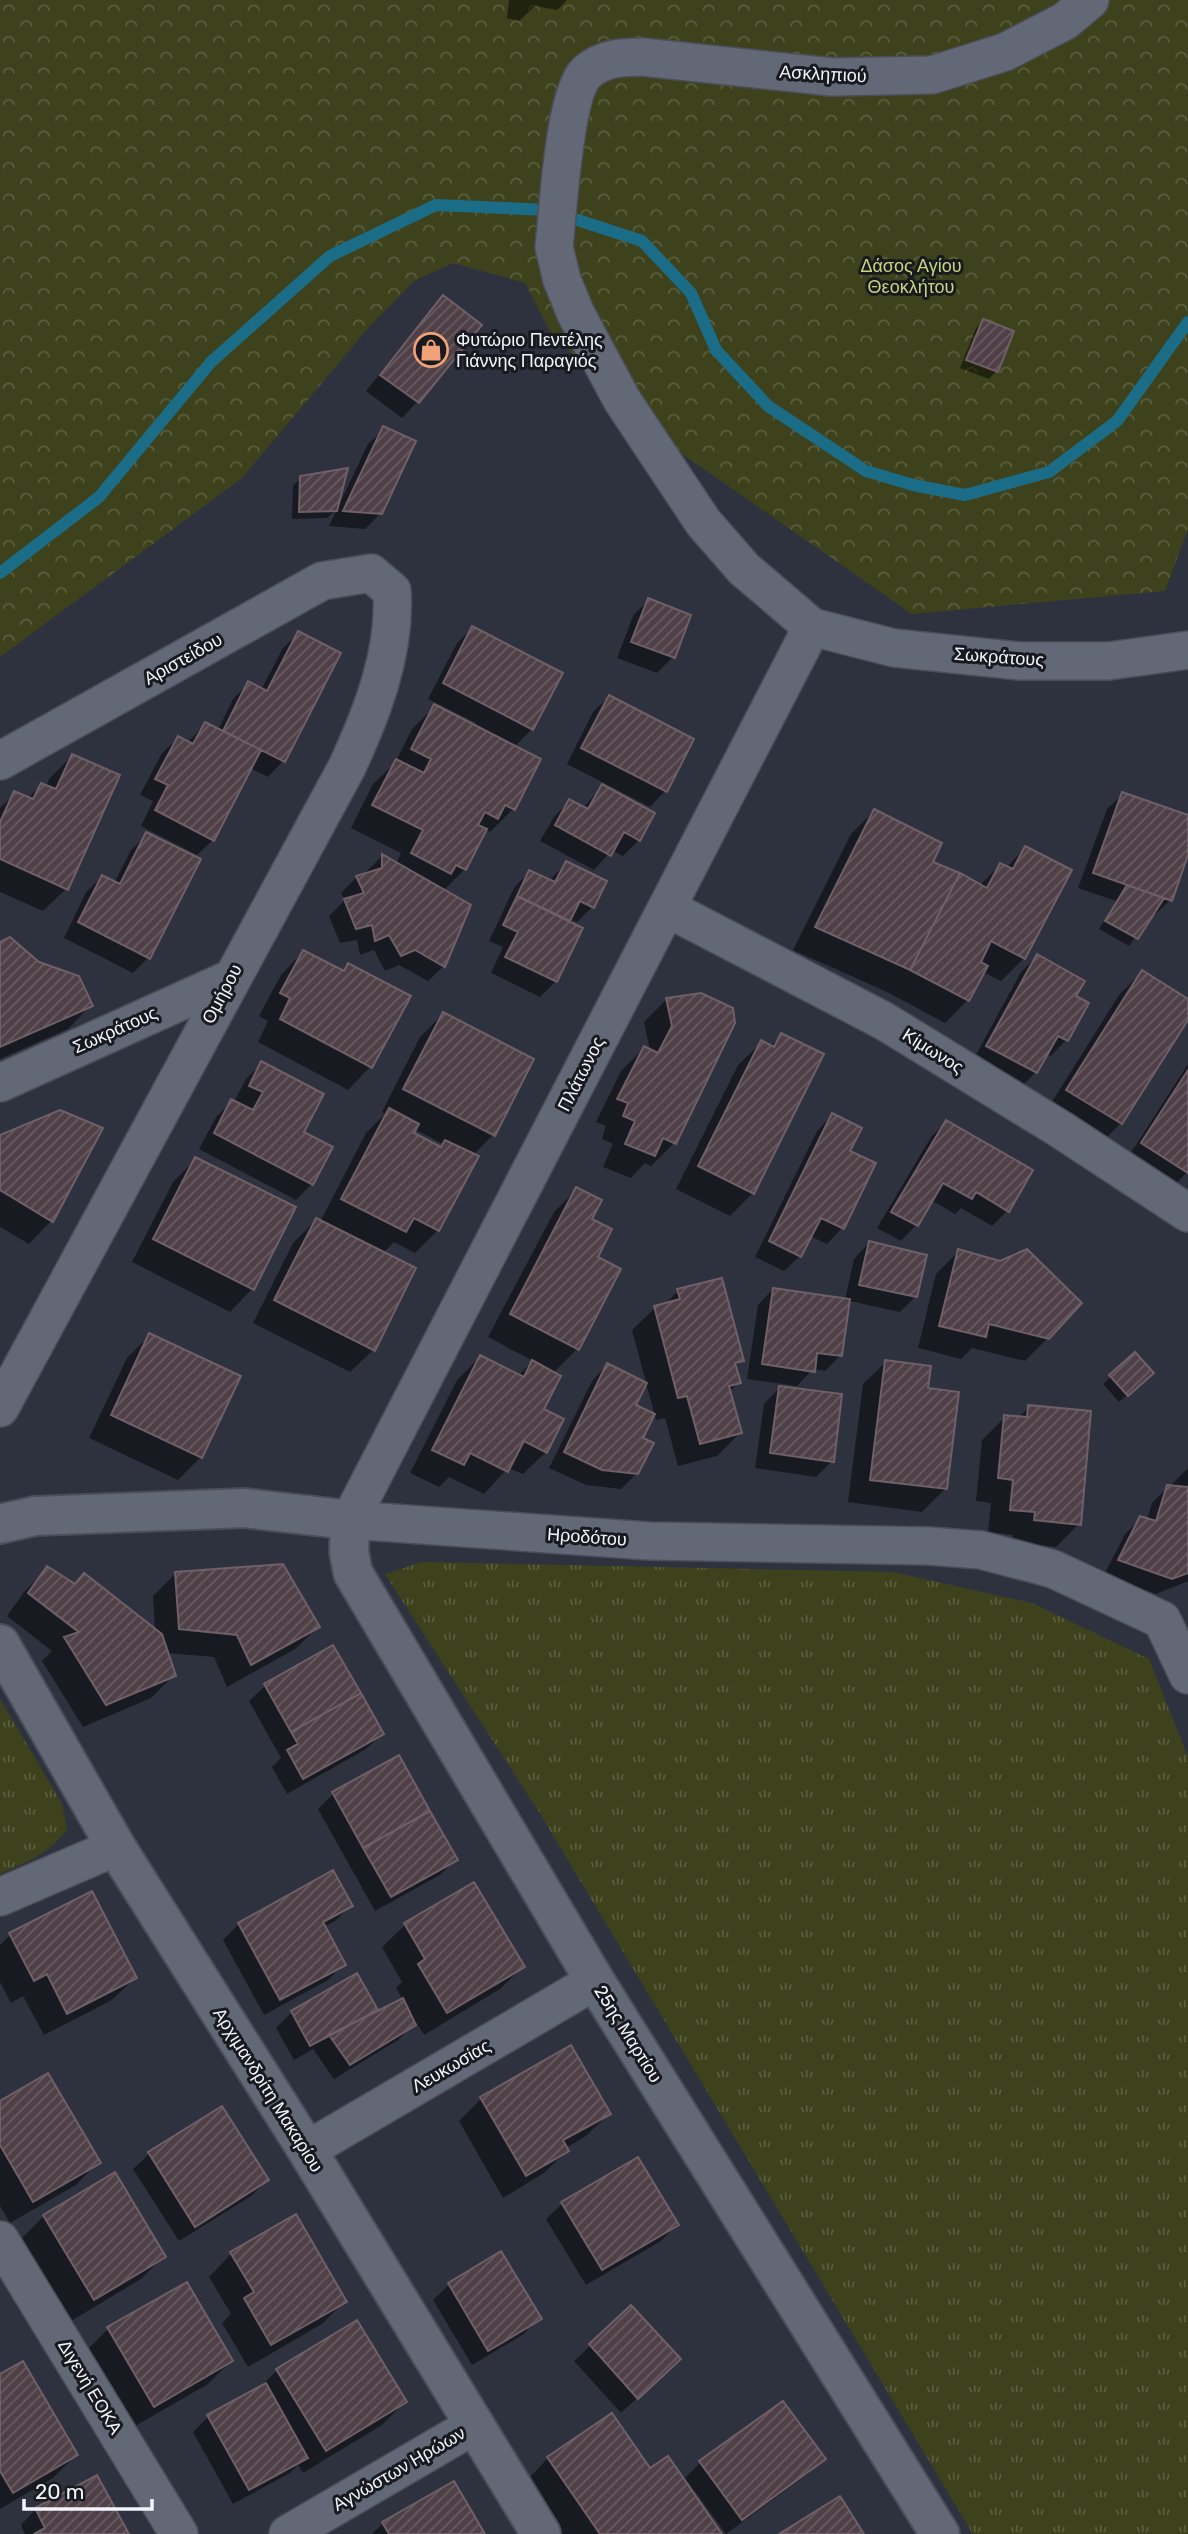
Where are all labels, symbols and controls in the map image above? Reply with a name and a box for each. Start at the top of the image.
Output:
street label: Ασκληπιού [779,61,867,87]
park label: Δάσος Αγίου Θεοκλήτου [860,255,962,298]
place label: Φυτώριο Πεντέλης Γιάννης Παραγιός [456,329,603,372]
shop icon: Φυτώριο Πεντέλης Γιάννης Παραγιός [412,331,450,369]
street label: Αριστείδου [140,628,226,690]
street label: Σωκράτους [953,643,1045,671]
street label: Ομήρου [197,960,247,1028]
street label: Σωκράτους [69,1001,161,1058]
street label: Κίμωνος [898,1024,968,1079]
street label: Πλάτωνος [553,1033,609,1115]
street label: Ηροδότου [546,1523,628,1551]
street label: 25ης Μαρτίου [589,1981,667,2087]
street label: Αρχιμανδρίτη Μακαρίου [208,2004,328,2176]
street label: Λευκωσίας [408,2035,494,2097]
street label: Διγενή ΕΟΚΑ [53,2336,127,2438]
street label: Αγνώστων Ηρώων [329,2422,469,2516]
scale bar [24,2468,152,2512]
text: 20 m [35,2479,84,2504]

